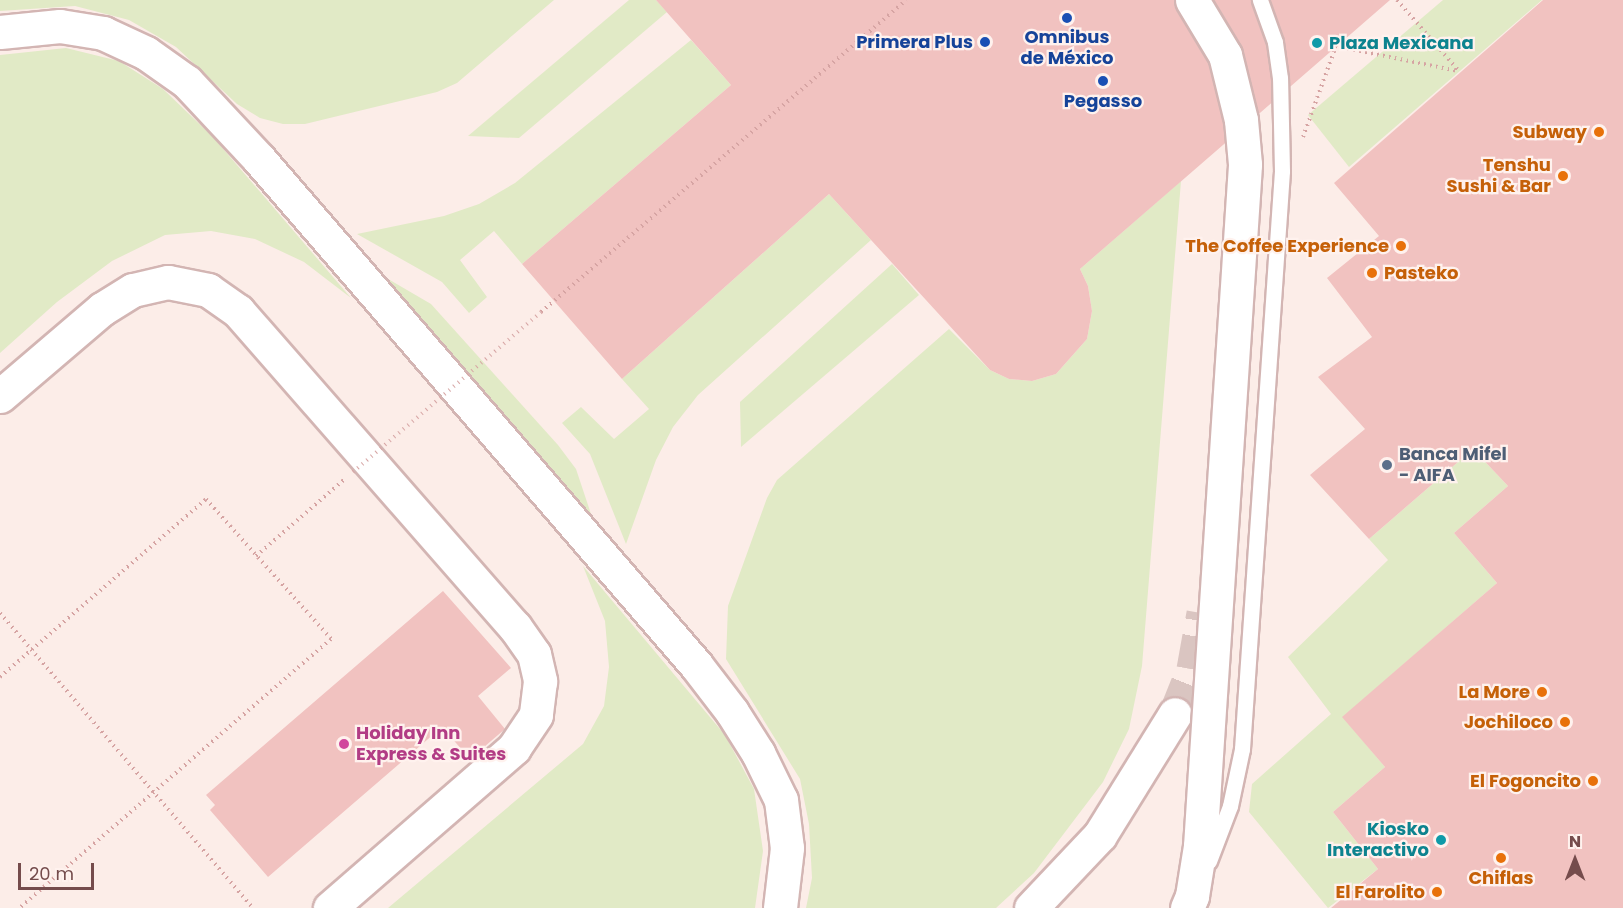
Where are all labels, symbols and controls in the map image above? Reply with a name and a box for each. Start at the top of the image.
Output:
marker: Omnibus de México [1060,11,1074,25]
place label: Omnibus de México [1021,27,1113,70]
place label: Primera Plus [856,31,973,53]
place label: Plaza Mexicana [1329,32,1474,54]
marker: Primera Plus [978,35,992,49]
marker: Plaza Mexicana [1310,36,1324,50]
marker: Pegasso [1096,74,1110,88]
place label: Pegasso [1064,90,1142,112]
place label: Subway [1512,121,1587,143]
marker: Subway [1592,125,1606,139]
place label: Tenshu Sushi & Bar [1447,155,1551,198]
marker: Tenshu Sushi & Bar [1556,169,1570,183]
place label: The Coffee Experience [1185,235,1389,257]
marker: The Coffee Experience [1394,239,1408,253]
place label: Pasteko [1384,262,1458,284]
marker: Pasteko [1365,266,1379,280]
place label: Banca Mifel - AIFA [1399,444,1507,486]
marker: Banca Mifel - AIFA [1380,458,1394,472]
place label: La More [1459,681,1530,703]
marker: La More [1535,685,1549,699]
place label: Jochiloco [1464,711,1553,733]
marker: Jochiloco [1558,715,1572,729]
place label: Holiday Inn Express & Suites [356,723,506,766]
marker: Holiday Inn Express & Suites [337,737,351,751]
place label: El Fogoncito [1470,770,1581,792]
marker: El Fogoncito [1586,774,1600,788]
place label: Kiosko Interactivo [1327,819,1429,862]
north arrow [1545,830,1605,890]
text: N [1569,830,1581,853]
marker: Kiosko Interactivo [1434,833,1448,847]
scale bar [21,851,98,889]
marker: Chiflas [1494,851,1508,865]
text: 20 m [29,861,74,886]
place label: Chiflas [1468,867,1534,889]
place label: El Farolito [1336,881,1425,903]
marker: El Farolito [1430,885,1444,899]

